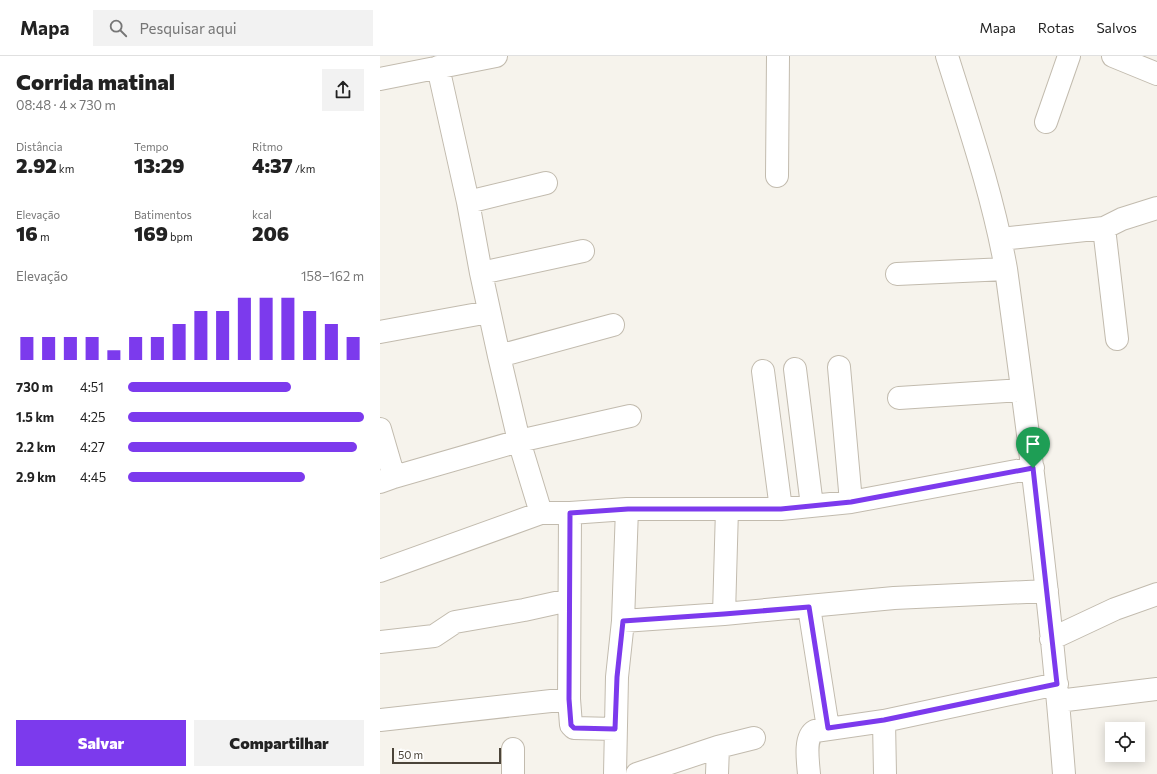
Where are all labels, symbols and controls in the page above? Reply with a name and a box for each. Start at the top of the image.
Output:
search box [93,10,373,46]
text: Mapa [20,16,69,39]
icon: search [107,17,129,39]
text: Pesquisar aqui [139,19,237,37]
text: Mapa [980,19,1016,36]
text: Rotas [1038,19,1074,36]
text: Salvos [1096,19,1137,36]
text: Corrida matinal [16,68,175,95]
button: share [322,69,364,111]
text: 08:48 · 4 × 730 m [16,97,116,113]
text: Distância [16,140,62,153]
text: Tempo [134,140,169,153]
text: Ritmo [252,140,283,153]
text: 2.92 [16,153,57,177]
text: 13:29 [134,153,185,177]
text: 4:37 [252,153,293,177]
text: km [57,162,74,175]
text: /km [293,162,315,175]
text: Elevação [16,208,60,221]
text: Batimentos [134,208,192,221]
text: kcal [252,208,272,221]
text: 16 [16,221,38,245]
text: 169 [134,221,168,245]
text: 206 [252,221,289,245]
text: m [38,230,50,243]
text: bpm [168,230,193,243]
text: Elevação [16,268,68,284]
text: 158–162 m [301,268,364,284]
text: 730 m [16,379,53,395]
text: 4:51 [80,379,104,395]
text: 1.5 km [16,409,54,425]
text: 4:25 [80,409,106,425]
pin [1016,427,1050,468]
icon: arrive [1022,433,1044,455]
text: 2.2 km [16,439,56,455]
text: 4:27 [80,439,105,455]
text: 2.9 km [16,469,56,485]
text: 4:45 [80,469,106,485]
button: Salvar [16,720,186,766]
button: Compartilhar [194,720,364,766]
map controls [1105,722,1145,762]
button: locate [1105,722,1145,762]
scale bar [392,746,501,765]
text: 50 m [398,748,423,761]

